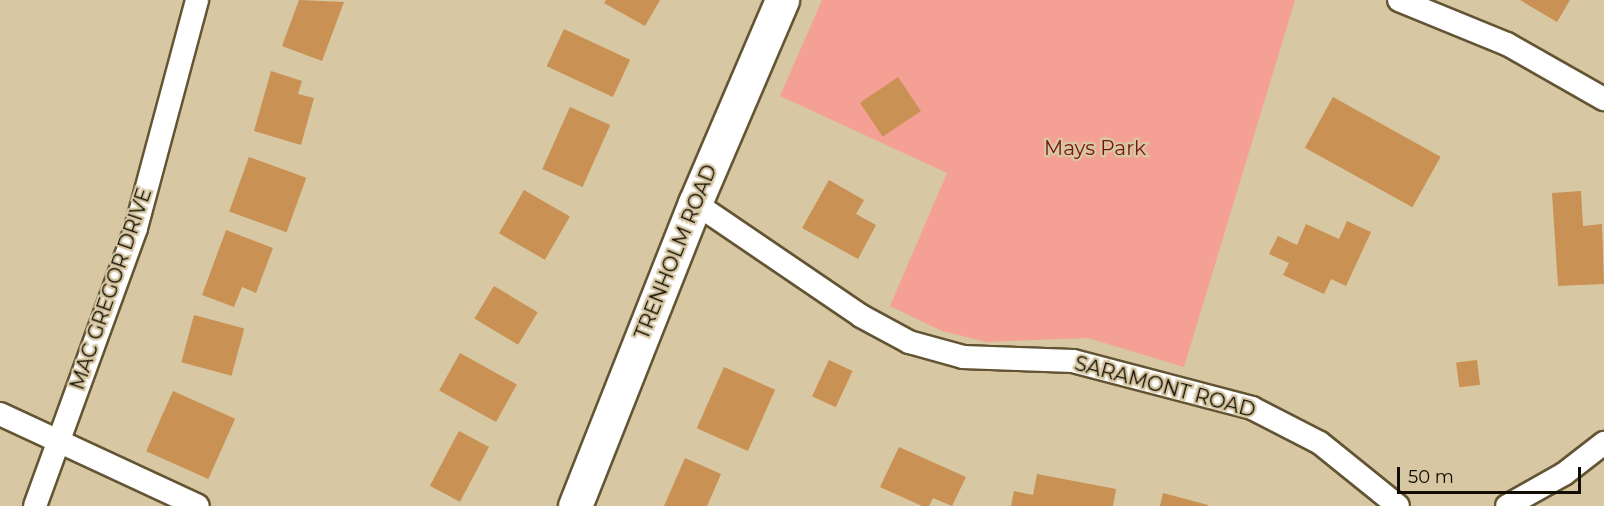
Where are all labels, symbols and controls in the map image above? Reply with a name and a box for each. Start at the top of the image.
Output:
park label: Mays Park [1044,136,1146,160]
street label: TRENHOLM ROAD [630,161,722,343]
street label: MAC GREGOR DRIVE [65,185,157,393]
street label: SARAMONT ROAD [1072,351,1258,423]
scale bar [1400,455,1584,493]
text: 50 m [1408,466,1454,488]

